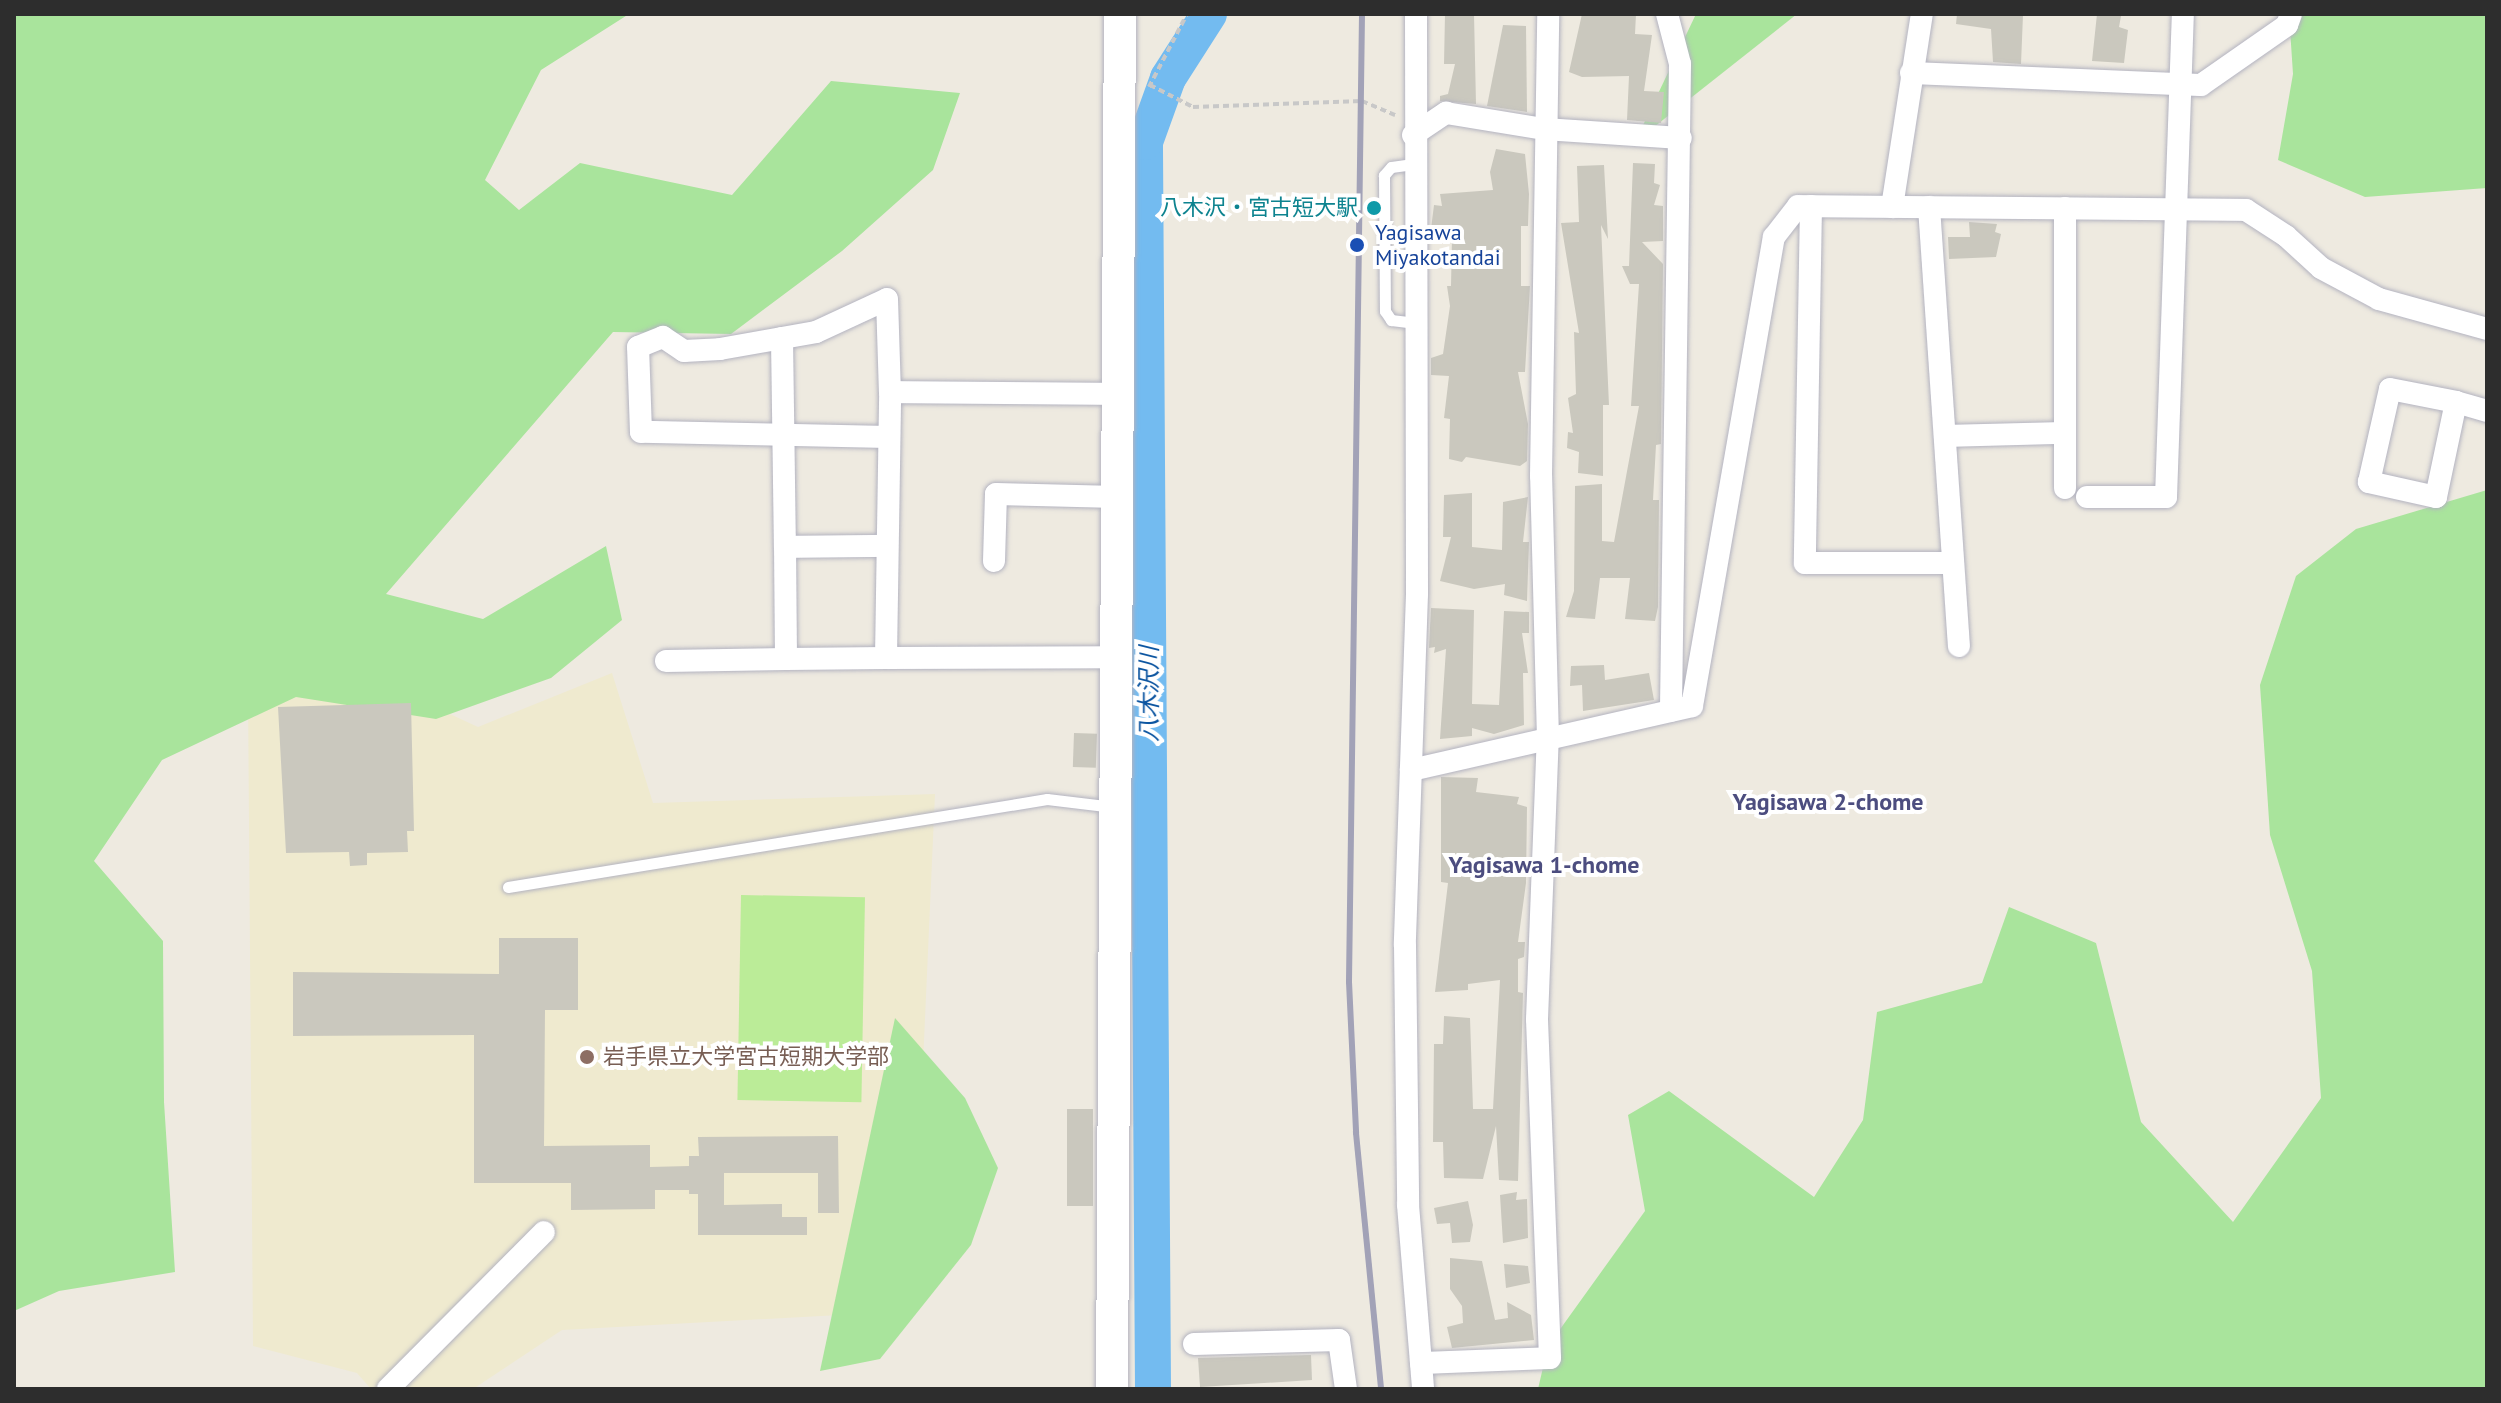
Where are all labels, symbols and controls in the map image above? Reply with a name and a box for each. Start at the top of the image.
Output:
place label: 八木沢・宮古短大駅 [1160,195,1358,221]
marker: 八木沢・宮古短大駅 [1365,199,1383,217]
place label: Yagisawa Miyakotandai [1375,219,1501,270]
marker: Yagisawa Miyakotandai [1346,234,1368,256]
water label: 八木沢川 [1135,646,1163,742]
district label: Yagisawa 2-chome [1732,788,1924,816]
district label: Yagisawa 1-chome [1448,851,1640,879]
place label: 岩手県立大学宮古短期大学部 [603,1044,889,1070]
marker: 岩手県立大学宮古短期大学部 [578,1048,596,1066]

